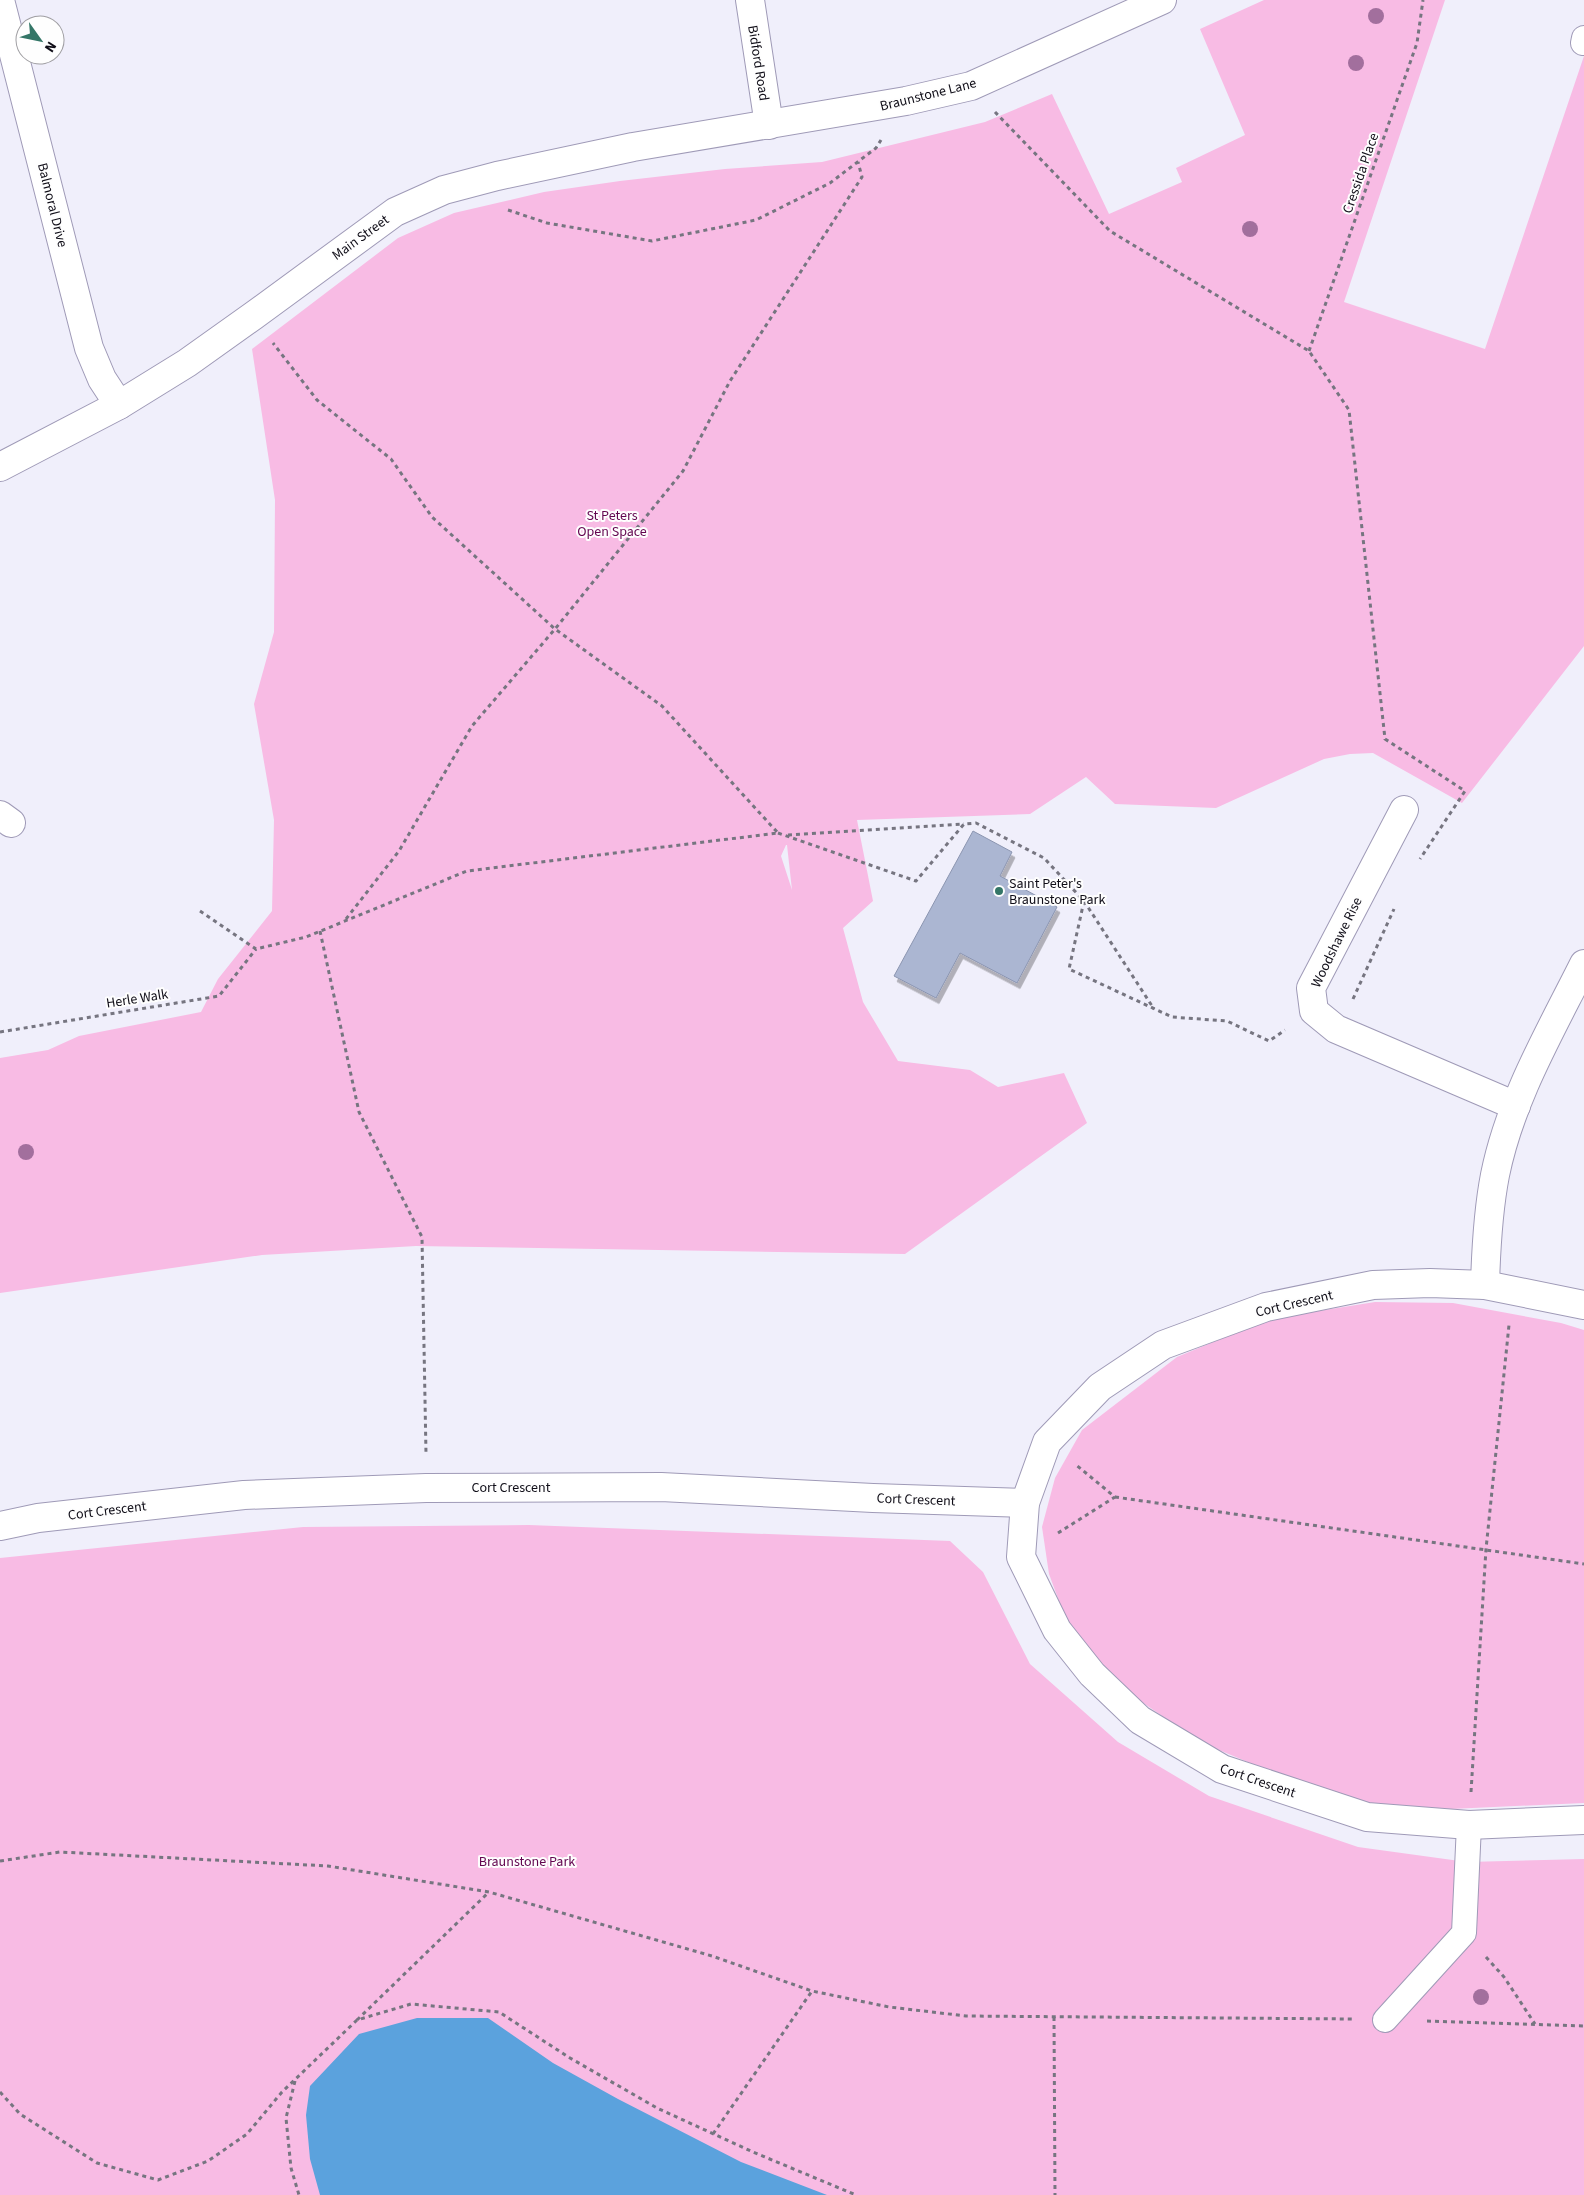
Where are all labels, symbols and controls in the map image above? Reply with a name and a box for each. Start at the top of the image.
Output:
north arrow [15,15,65,65]
street label: Bidford Road [742,24,774,102]
text: N [39,37,61,56]
street label: Braunstone Lane [878,73,979,117]
street label: Cressida Place [1338,130,1384,216]
street label: Balmoral Drive [32,161,72,250]
street label: Main Street [328,210,393,265]
park label: St Peters Open Space [577,506,647,542]
place label: Saint Peter's Braunstone Park [1009,874,1105,910]
marker: Saint Peter's Braunstone Park [993,885,1005,897]
street label: Woodshawe Rise [1306,894,1367,991]
street label: Herle Walk [105,984,170,1014]
street label: Cort Crescent [1254,1285,1335,1323]
street label: Cort Crescent [472,1478,551,1498]
street label: Cort Crescent [876,1489,956,1511]
street label: Cort Crescent [67,1496,148,1526]
street label: Cort Crescent [1217,1759,1298,1803]
park label: Braunstone Park [479,1852,575,1872]

